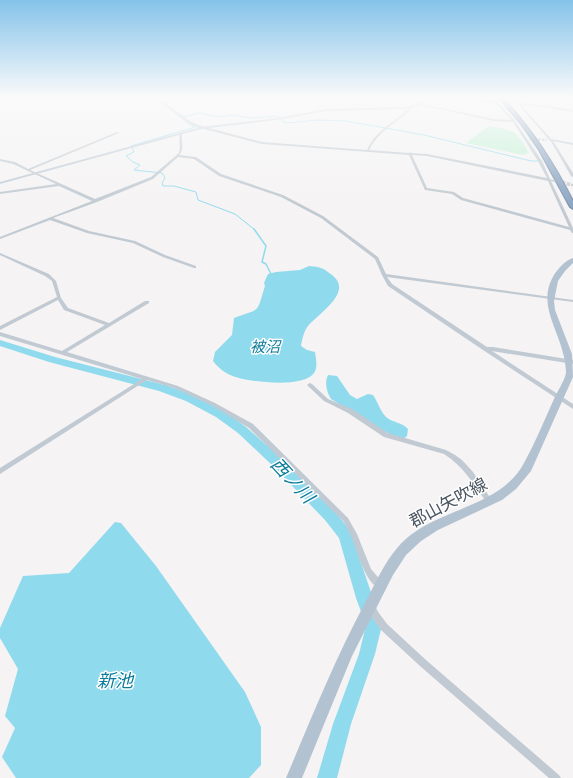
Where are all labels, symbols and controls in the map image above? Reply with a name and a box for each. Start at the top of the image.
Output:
water label: 被沼 [250,336,282,356]
water label: 西ノ川 [266,452,322,509]
street label: 郡山矢吹線 [405,472,491,532]
water label: 新池 [97,668,135,692]

